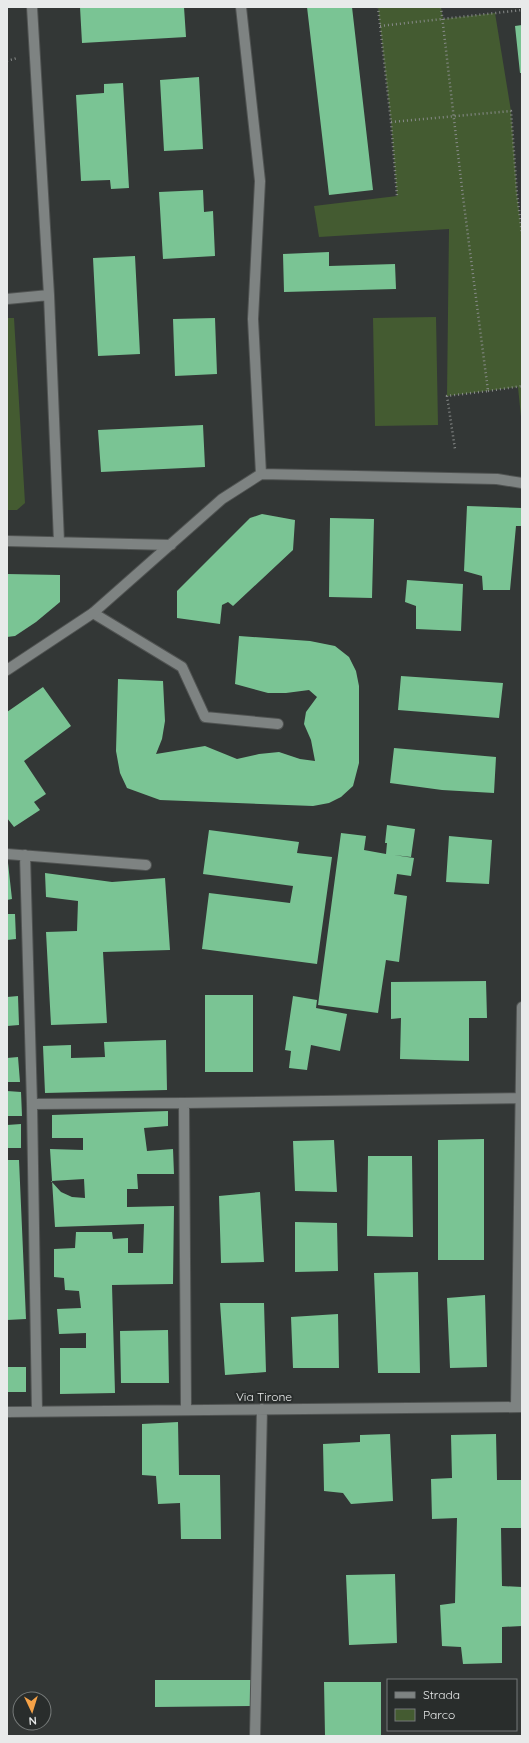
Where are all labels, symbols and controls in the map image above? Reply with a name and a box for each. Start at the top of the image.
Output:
street label: Via Tirone [236,1389,292,1404]
legend [387,1679,517,1731]
text: Strada [423,1687,460,1702]
north arrow [12,1691,52,1731]
text: Parco [423,1707,455,1722]
text: N [28,1714,37,1728]

